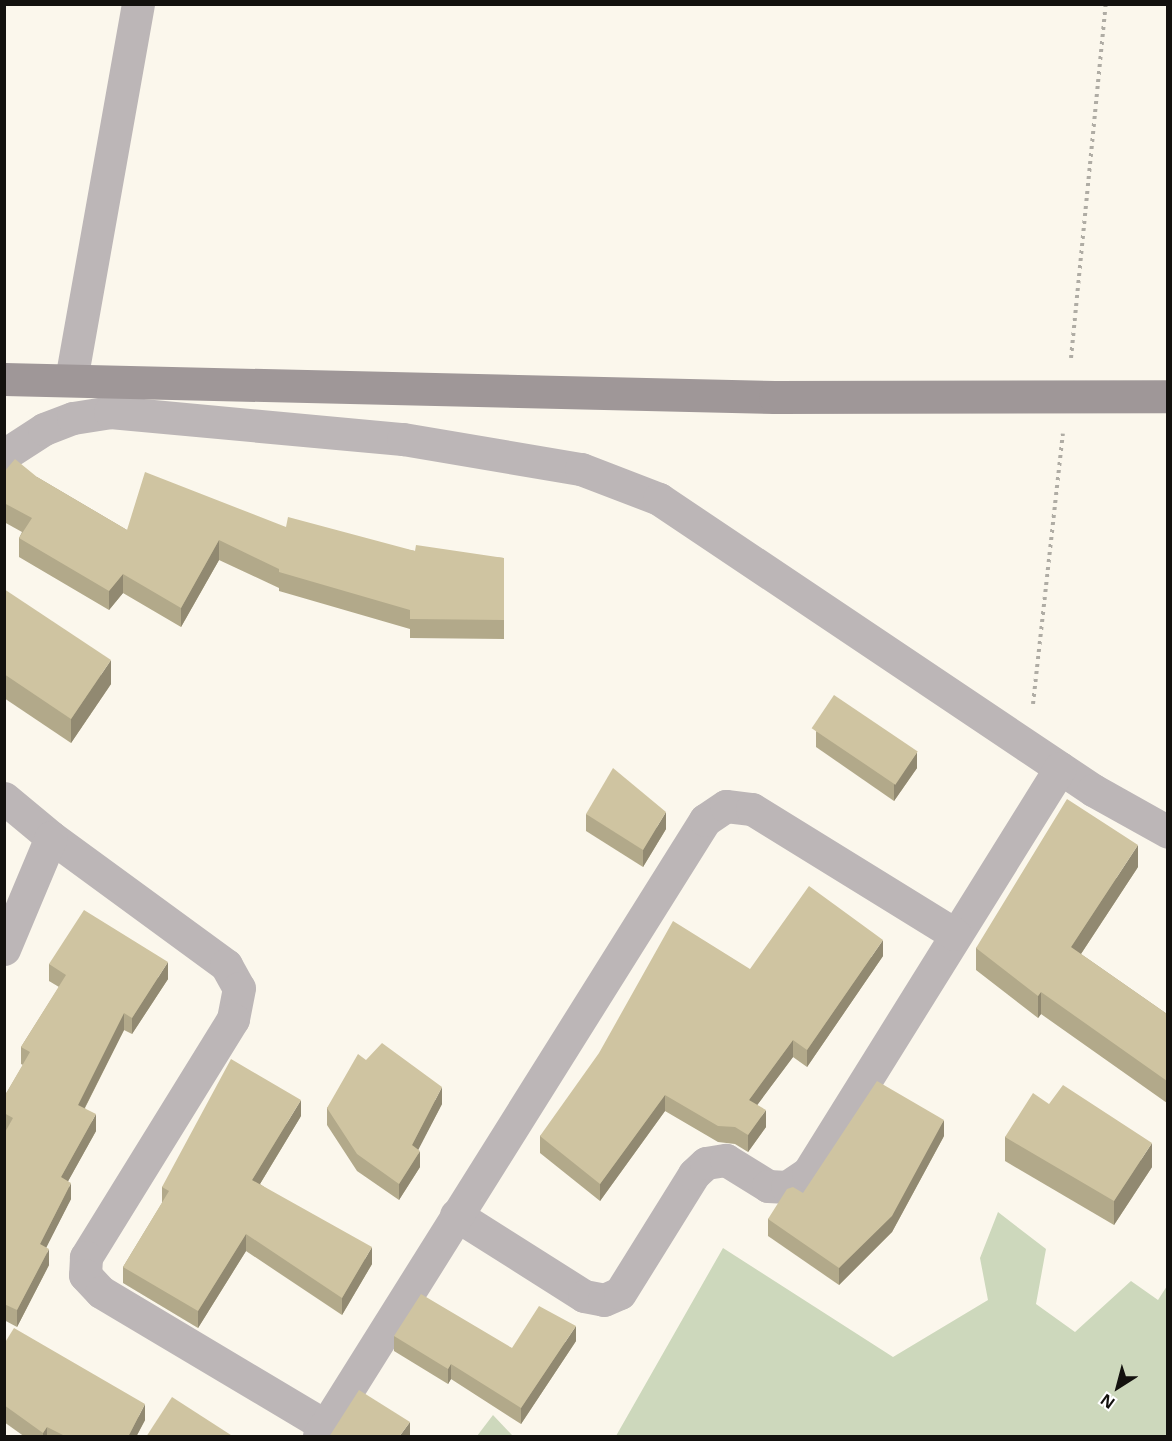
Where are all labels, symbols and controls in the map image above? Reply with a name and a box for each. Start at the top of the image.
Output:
north arrow [1088,1357,1148,1417]
text: N [1096,1389,1119,1414]

